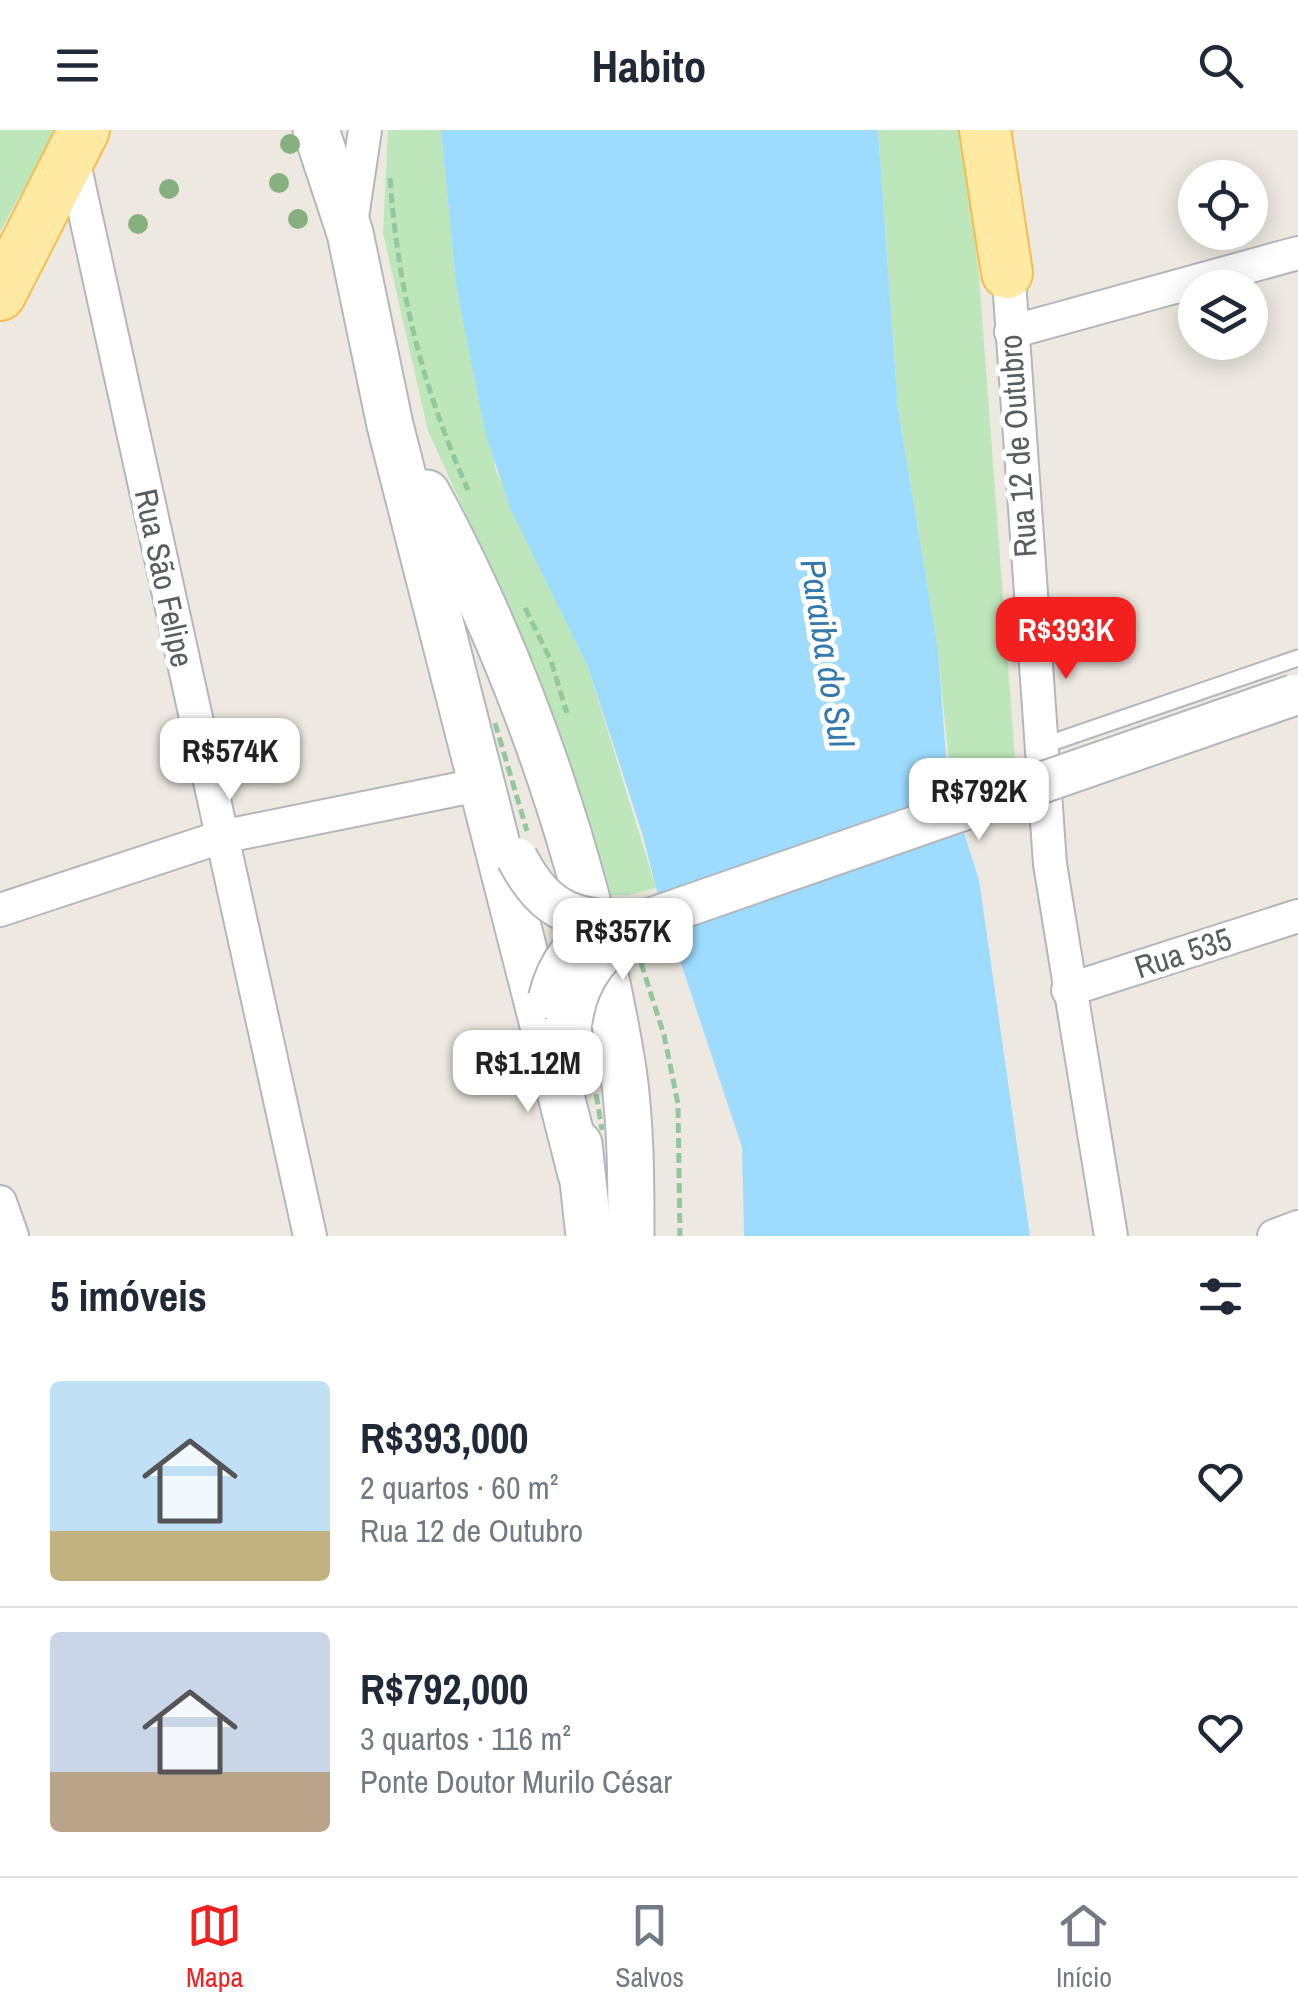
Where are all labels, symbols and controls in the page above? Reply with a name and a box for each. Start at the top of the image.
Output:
text: Habito [592,35,706,96]
icon: menu [50,38,105,93]
icon: search [1193,38,1248,93]
map controls [1178,160,1268,360]
button: locate [1178,160,1268,250]
button: layers [1178,270,1268,360]
street label: Rua 12 de Outubro [988,333,1047,559]
street label: Rua São Felipe [125,485,204,671]
water label: Paraiba do Sul [789,555,866,751]
pin: R$393K [985,597,1147,682]
text: R$393K [1018,608,1114,651]
pin: R$574K [149,718,311,803]
text: R$574K [182,729,278,772]
pin: R$792K [898,758,1060,843]
text: R$792K [931,769,1027,812]
pin: R$357K [542,898,704,983]
text: R$357K [575,909,671,952]
street label: Rua 535 [1129,917,1237,988]
pin: R$1.12M [436,1030,620,1115]
text: R$1.12M [475,1041,581,1084]
text: 5 imóveis [50,1268,207,1324]
icon: filters [1193,1269,1248,1324]
text: R$393,000 [360,1410,529,1466]
icon: home [130,1421,250,1541]
icon: heart [1193,1454,1248,1509]
text: 2 quartos · 60 m² [360,1466,558,1509]
text: Rua 12 de Outubro [360,1509,583,1552]
text: R$792,000 [360,1661,529,1717]
icon: home [130,1672,250,1792]
icon: heart [1193,1705,1248,1760]
text: 3 quartos · 116 m² [360,1717,571,1760]
text: Ponte Doutor Murilo César [360,1760,672,1803]
tab: Mapa [186,1898,243,1996]
tab: Salvos [615,1898,684,1996]
tab: Início [1056,1898,1112,1996]

